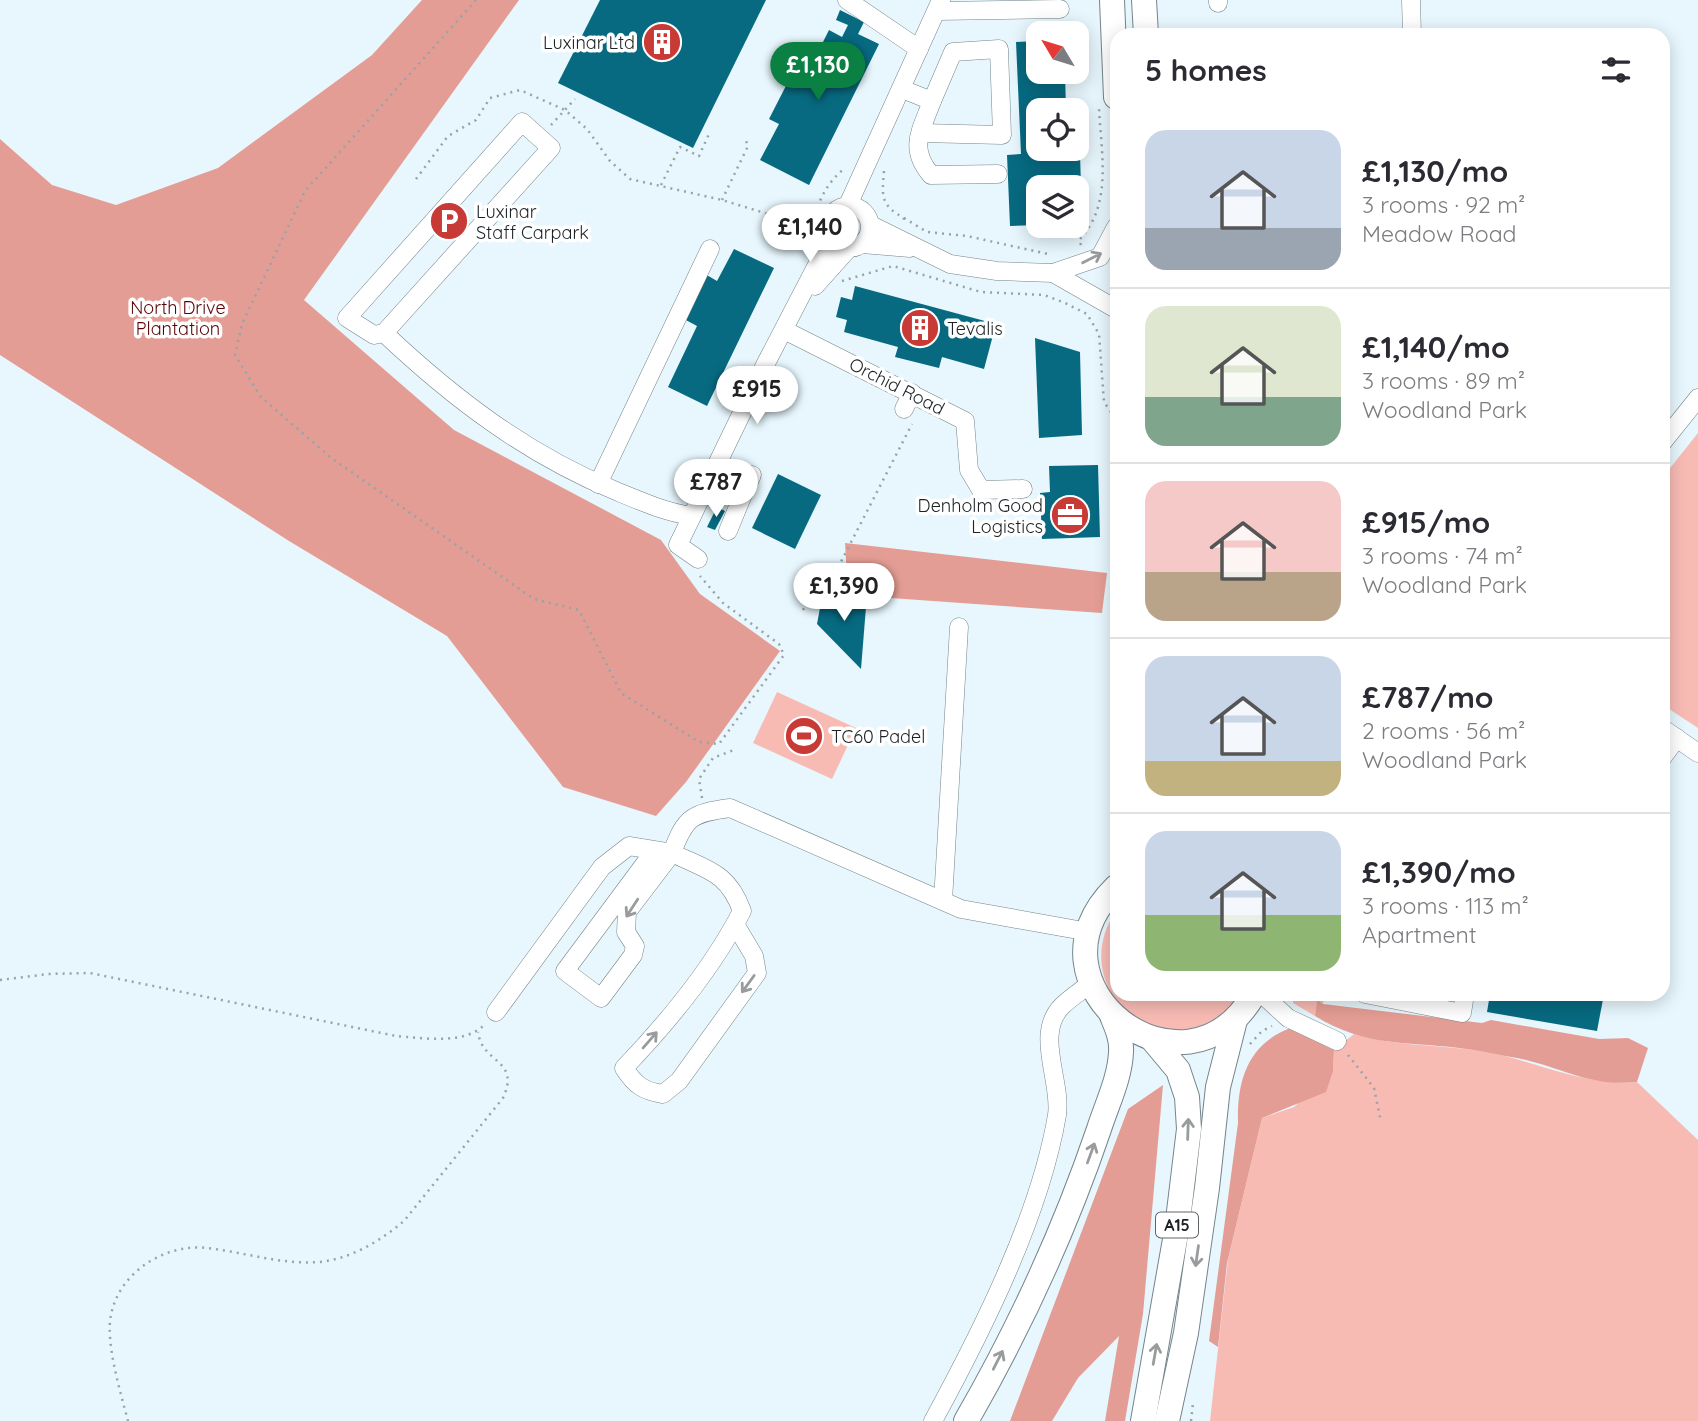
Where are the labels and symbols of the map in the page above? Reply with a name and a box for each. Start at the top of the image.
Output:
building icon: Luxinar Ltd [641,21,683,63]
north arrow [1026,21,1088,84]
place label: Luxinar Ltd [543,31,635,54]
pin: £1,130 [761,42,875,102]
parking icon: Luxinar Staff Carpark [428,200,470,242]
place label: Luxinar Staff Carpark [476,200,589,244]
pin: £1,140 [753,204,867,264]
one-way arrow [1082,251,1102,265]
park label: North Drive Plantation [130,296,226,340]
building icon: Tevalis [899,307,941,349]
place label: Tevalis [947,317,1003,340]
street label: Orchid Road [845,352,949,420]
pin: £915 [716,366,798,426]
pin: £787 [675,460,757,519]
place label: Denholm Good Logistics [918,494,1043,538]
office icon: Denholm Good Logistics [1049,494,1091,536]
pin: £1,390 [787,564,901,623]
sports icon: TC60 Padel [783,715,825,757]
place label: TC60 Padel [831,725,925,748]
one-way arrow [624,897,638,917]
one-way arrow [741,974,756,993]
one-way arrow [642,1031,658,1049]
one-way arrow [1182,1118,1195,1141]
one-way arrow [1086,1143,1098,1165]
road number: A15 [1156,1212,1198,1238]
one-way arrow [1190,1244,1203,1267]
one-way arrow [1149,1343,1162,1366]
one-way arrow [991,1351,1005,1371]

